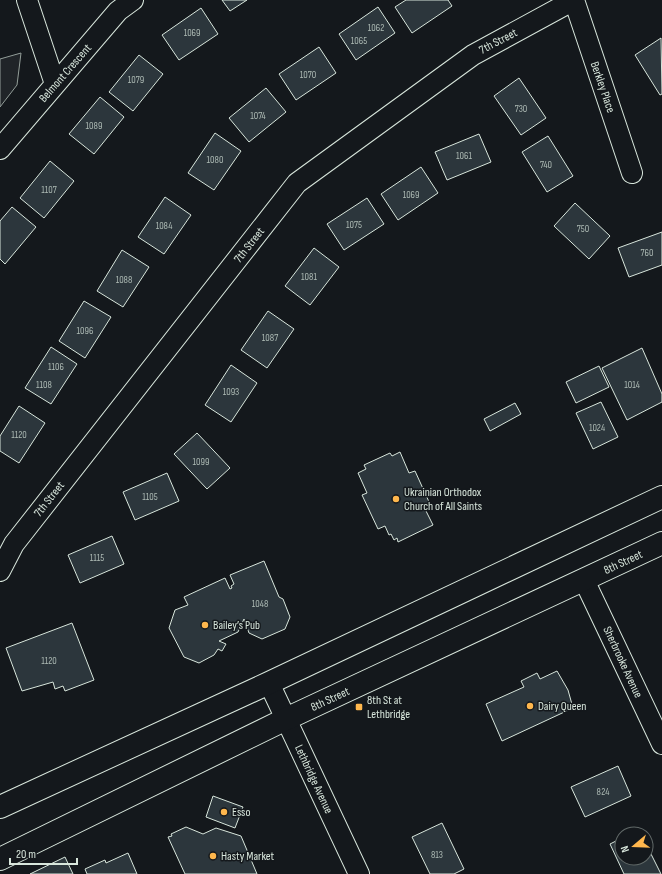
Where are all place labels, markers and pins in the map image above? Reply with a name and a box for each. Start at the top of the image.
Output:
place label: Ukrainian Orthodox Church of All Saints [404,485,482,514]
marker: Ukrainian Orthodox Church of All Saints [391,494,401,504]
place label: Bailey’s Pub [213,618,260,633]
marker: Bailey’s Pub [200,620,210,630]
place label: 8th St at Lethbridge [367,693,410,722]
place label: Dairy Queen [538,699,586,714]
marker: Dairy Queen [525,701,535,711]
marker: 8th St at Lethbridge [354,702,364,712]
place label: Esso [232,805,250,820]
marker: Esso [219,807,229,817]
place label: Hasty Market [221,849,275,864]
marker: Hasty Market [208,851,218,861]

